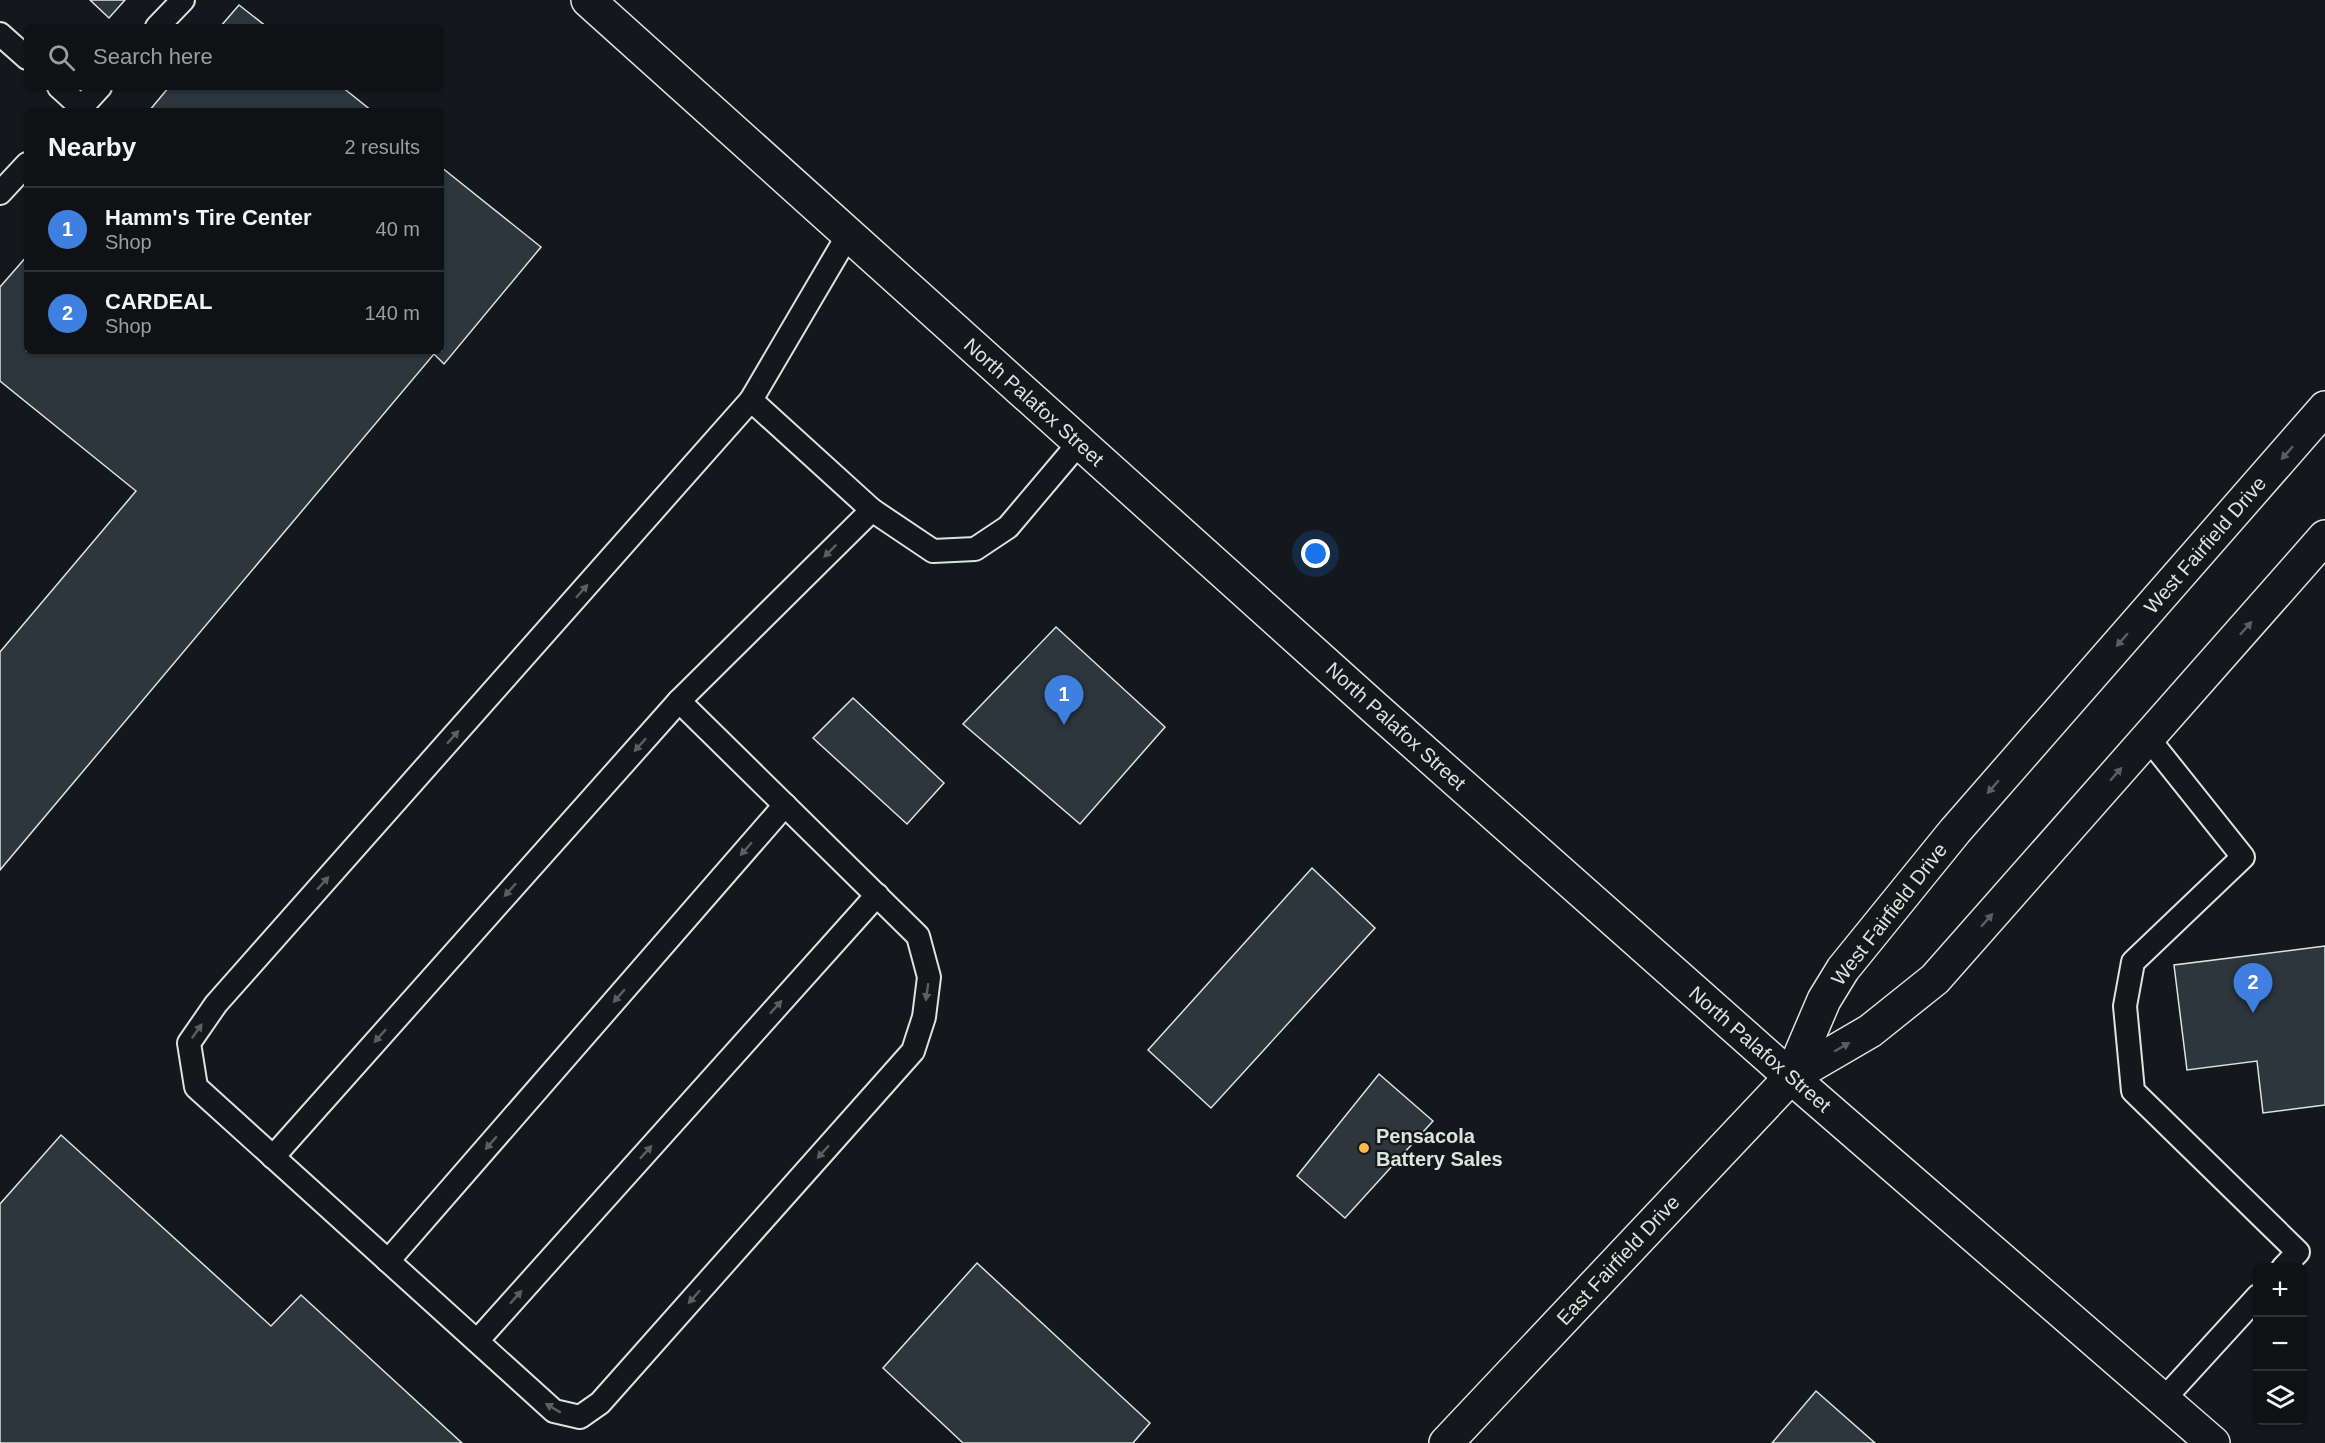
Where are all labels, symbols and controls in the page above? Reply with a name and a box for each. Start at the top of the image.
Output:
search box [24,24,444,90]
icon: search [45,41,78,74]
text: Search here [93,44,213,69]
text: Nearby [48,132,136,162]
text: 2 results [344,136,420,158]
text: Hamm's Tire Center [105,205,312,230]
text: 1 [62,218,73,240]
text: 40 m [376,218,420,240]
text: Shop [105,231,152,253]
text: CARDEAL [105,289,213,314]
text: 2 [62,302,73,324]
text: 140 m [364,302,420,324]
text: Shop [105,315,152,337]
street label: North Palafox Street [960,334,1109,471]
one-way arrow [2280,445,2293,461]
street label: West Fairfield Drive [2140,472,2270,618]
your location [1301,539,1330,568]
one-way arrow [823,544,838,558]
one-way arrow [575,584,588,599]
one-way arrow [2239,621,2252,636]
one-way arrow [2116,632,2129,647]
street label: North Palafox Street [1322,658,1471,795]
pin: 1 [1044,676,1084,725]
one-way arrow [446,730,459,745]
one-way arrow [633,737,647,752]
one-way arrow [2109,767,2122,782]
one-way arrow [1987,779,2000,794]
street label: West Fairfield Drive [1827,839,1951,989]
one-way arrow [740,841,753,857]
one-way arrow [316,876,329,891]
one-way arrow [504,882,517,897]
one-way arrow [1980,913,1993,928]
pin: 2 [2234,964,2272,1013]
street label: North Palafox Street [1685,982,1836,1117]
one-way arrow [922,983,931,1002]
one-way arrow [613,988,626,1003]
one-way arrow [769,1000,782,1015]
one-way arrow [191,1024,203,1040]
one-way arrow [374,1028,387,1043]
one-way arrow [1834,1042,1850,1053]
place label: Pensacola Battery Sales [1376,1125,1503,1170]
one-way arrow [485,1135,498,1150]
marker: Pensacola Battery Sales [1357,1141,1371,1155]
one-way arrow [816,1144,830,1159]
one-way arrow [639,1145,652,1160]
street label: East Fairfield Drive [1552,1191,1684,1329]
map controls [2253,1263,2307,1425]
button: + [2253,1263,2307,1317]
one-way arrow [688,1289,701,1304]
one-way arrow [509,1290,522,1305]
button: − [2253,1317,2307,1371]
button: layers [2253,1371,2307,1425]
one-way arrow [545,1402,561,1413]

